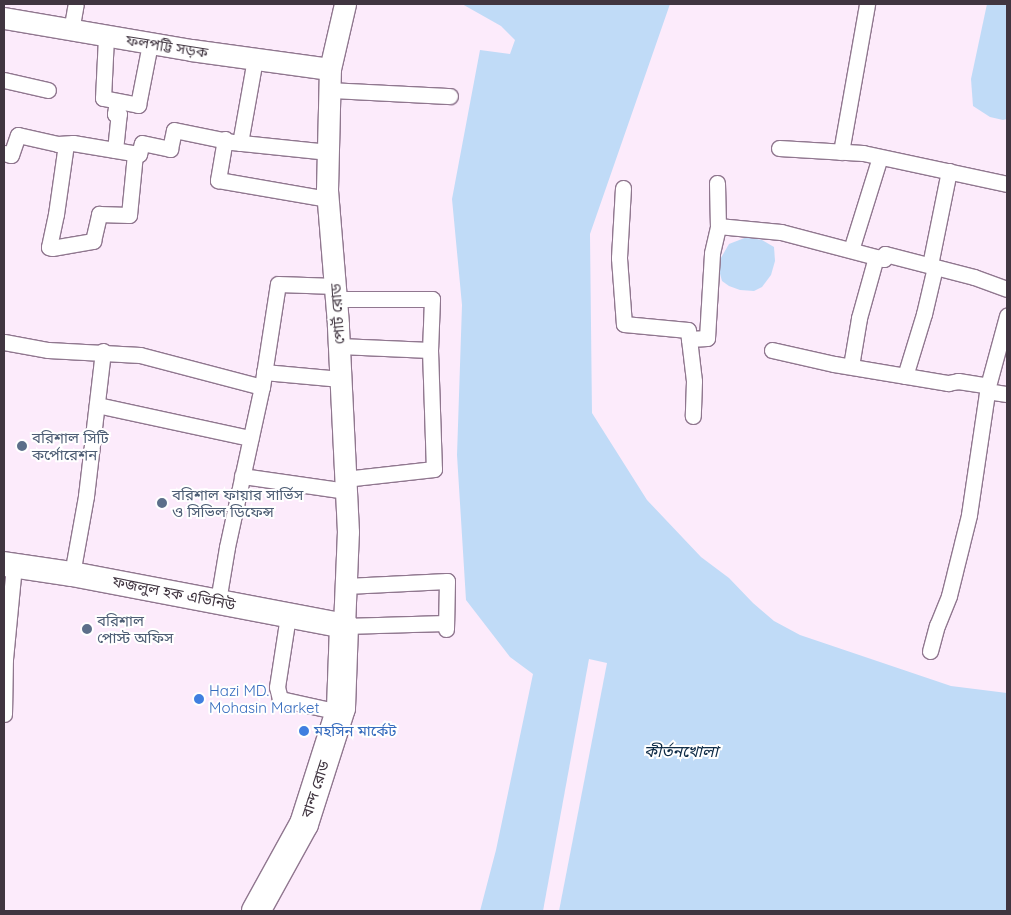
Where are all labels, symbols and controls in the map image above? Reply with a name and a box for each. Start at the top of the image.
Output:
street label: ফলপট্টি সড়ক [125,31,209,61]
street label: পোর্ট রোড [326,283,348,345]
place label: বরিশাল সিটি কর্পোরেশন [32,428,109,463]
marker: বরিশাল সিটি কর্পোরেশন [16,440,28,452]
place label: বরিশাল ফায়ার সার্ভিস ও সিভিল ডিফেন্স [172,485,303,520]
marker: বরিশাল ফায়ার সার্ভিস ও সিভিল ডিফেন্স [156,497,168,509]
street label: ফজলুল হক এভিনিউ [111,572,237,614]
place label: বরিশাল পোস্ট অফিস [97,611,173,646]
marker: বরিশাল পোস্ট অফিস [81,623,93,635]
place label: Hazi MD. Mohasin Market [209,681,320,716]
marker: Hazi MD. Mohasin Market [193,693,205,705]
place label: মহসিন মার্কেট [314,722,397,740]
marker: মহসিন মার্কেট [298,725,310,737]
water label: কীর্তনখোলা [644,741,718,761]
street label: বান্দ রোড [297,758,333,820]

